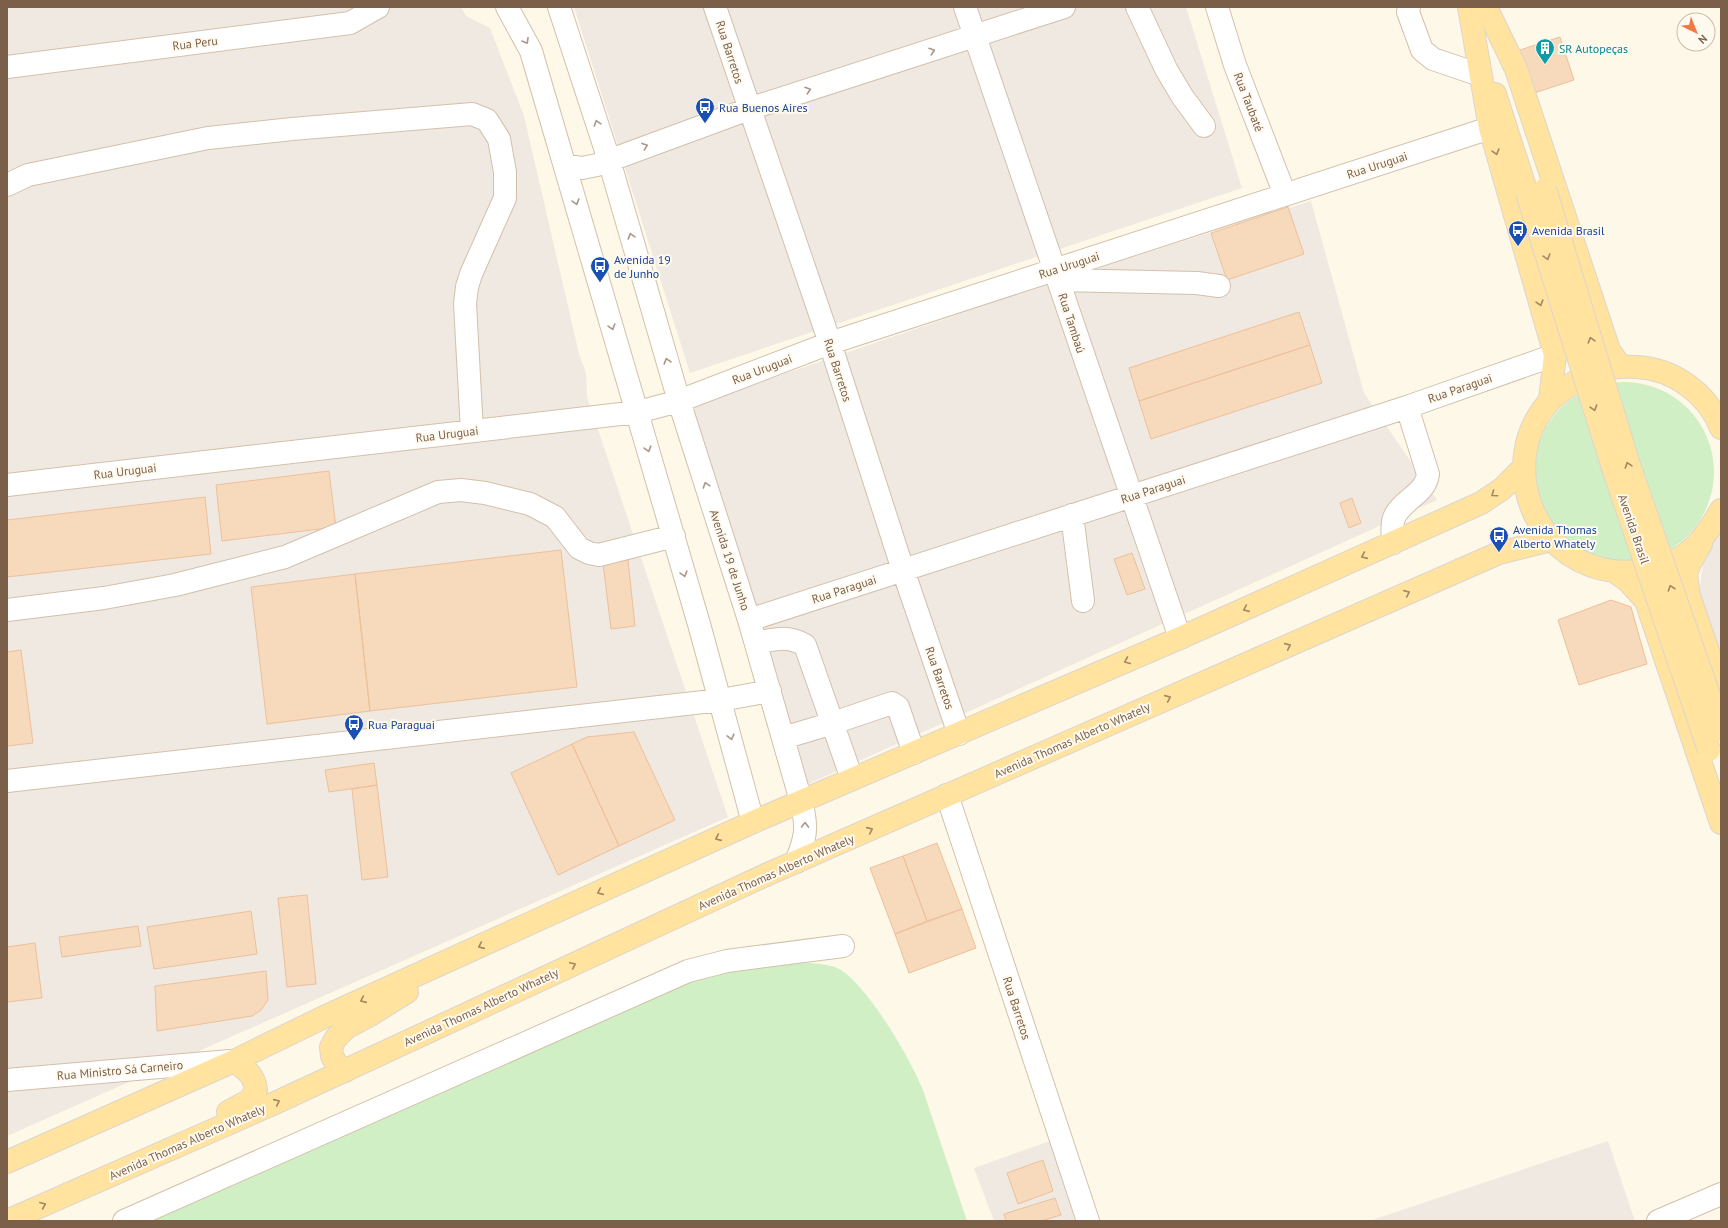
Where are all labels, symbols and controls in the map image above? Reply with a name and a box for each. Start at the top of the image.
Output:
north arrow [1676,12,1716,52]
street label: Rua Barretos [713,19,747,85]
text: N [1695,32,1710,47]
street label: Rua Peru [171,33,219,53]
one-way arrow [521,37,528,44]
building icon: SR Autopeças [1534,37,1556,65]
place label: SR Autopeças [1559,41,1628,56]
one-way arrow [928,47,935,55]
street label: Rua Taubaté [1231,70,1267,134]
one-way arrow [804,86,811,95]
bus stop icon: Rua Buenos Aires [694,96,716,124]
place label: Rua Buenos Aires [719,100,808,115]
one-way arrow [593,120,602,127]
one-way arrow [642,143,649,151]
street label: Rua Uruguai [1345,148,1409,182]
one-way arrow [1492,148,1500,155]
one-way arrow [571,198,580,205]
bus stop icon: Avenida Brasil [1507,219,1529,247]
place label: Avenida Brasil [1532,223,1605,238]
one-way arrow [627,233,636,240]
street label: Rua Uruguai [1037,248,1101,282]
place label: Avenida 19 de Junho [614,252,671,281]
one-way arrow [1542,253,1551,260]
bus stop icon: Avenida 19 de Junho [589,255,611,283]
street label: Rua Tambaú [1055,291,1089,355]
one-way arrow [1535,300,1544,307]
one-way arrow [608,323,616,330]
street label: Rua Barretos [821,337,855,403]
one-way arrow [1587,337,1596,344]
street label: Rua Uruguai [730,351,794,387]
one-way arrow [663,358,672,365]
street label: Rua Paraguai [1426,370,1494,406]
one-way arrow [1589,404,1598,411]
street label: Rua Uruguai [415,423,479,445]
one-way arrow [643,445,652,452]
street label: Rua Uruguai [93,460,157,482]
one-way arrow [1625,461,1633,468]
street label: Rua Paraguai [1119,472,1187,506]
one-way arrow [702,482,711,489]
one-way arrow [1491,489,1498,497]
street label: Avenida Brasil [1615,492,1653,566]
street label: Avenida 19 de Junho [707,508,753,612]
place label: Avenida Thomas Alberto Whately [1513,522,1597,551]
bus stop icon: Avenida Thomas Alberto Whately [1488,525,1510,553]
one-way arrow [1361,551,1368,559]
one-way arrow [680,571,688,577]
street label: Rua Paraguai [810,572,878,606]
one-way arrow [1668,584,1676,591]
one-way arrow [1402,590,1410,598]
one-way arrow [1242,604,1250,612]
one-way arrow [1284,642,1291,650]
street label: Rua Barretos [922,645,958,711]
one-way arrow [1123,656,1131,664]
one-way arrow [1164,695,1172,703]
street label: Avenida Thomas Alberto Whately [992,699,1153,781]
bus stop icon: Rua Paraguai [343,713,365,741]
place label: Rua Paraguai [368,717,435,732]
one-way arrow [726,734,735,741]
one-way arrow [801,822,809,828]
one-way arrow [866,827,874,835]
street label: Avenida Thomas Alberto Whately [696,831,857,913]
one-way arrow [715,834,722,842]
one-way arrow [596,887,604,895]
one-way arrow [478,941,486,949]
one-way arrow [568,962,576,970]
street label: Avenida Thomas Alberto Whately [401,964,561,1050]
street label: Rua Barretos [1000,975,1034,1041]
one-way arrow [360,995,367,1003]
street label: Rua Ministro Sá Carneiro [56,1057,184,1083]
one-way arrow [273,1099,280,1107]
street label: Avenida Thomas Alberto Whately [107,1101,268,1183]
one-way arrow [39,1202,46,1210]

